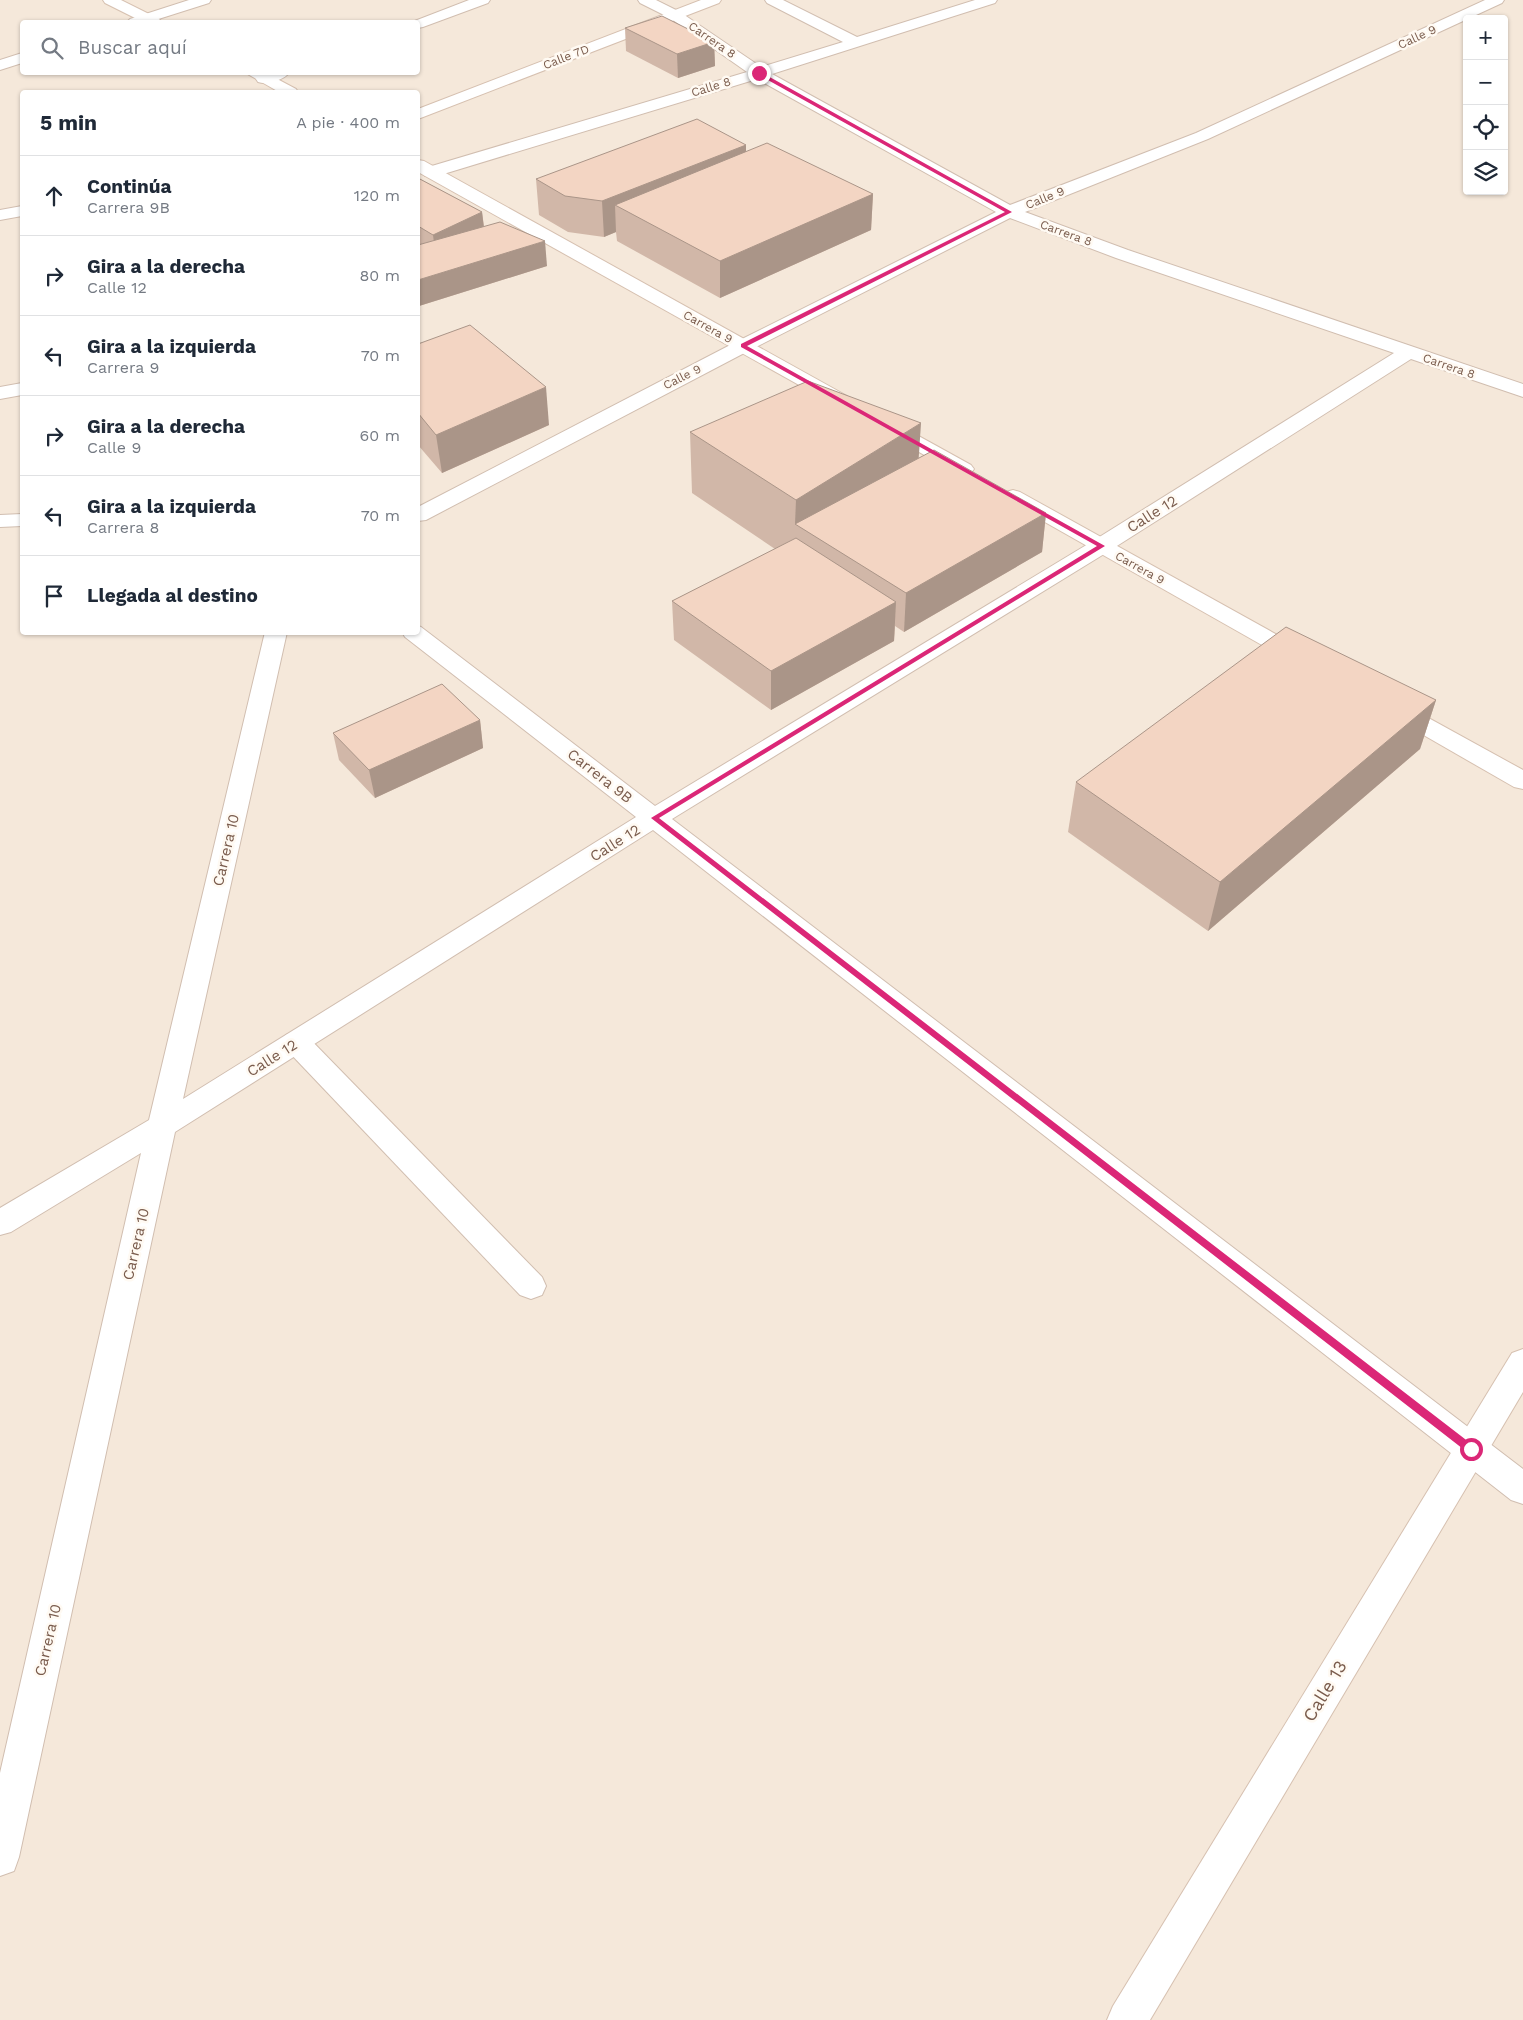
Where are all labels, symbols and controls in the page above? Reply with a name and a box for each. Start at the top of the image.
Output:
map controls [1463,15,1508,195]
button: + [1463,15,1508,60]
street label: Carrera 8 [686,19,738,61]
search box [20,20,420,75]
street label: Calle 9 [1396,22,1438,52]
icon: search [38,34,66,62]
text: Buscar aquí [78,36,187,59]
street label: Calle 7D [541,42,591,72]
button: − [1463,60,1508,105]
route end [748,62,771,85]
street label: Calle 8 [689,74,733,100]
button: locate [1463,105,1508,150]
text: 5 min [40,110,97,135]
text: A pie · 400 m [296,113,400,132]
button: layers [1463,150,1508,195]
text: Continúa [87,175,171,198]
icon: ahead [40,182,68,210]
street label: Calle 9 [1023,184,1067,212]
text: 120 m [354,186,400,205]
text: Carrera 9B [87,198,170,217]
street label: Carrera 8 [1038,217,1094,249]
text: Gira a la derecha [87,255,245,278]
icon: right [40,262,68,290]
text: 80 m [359,266,400,285]
text: Calle 12 [87,278,147,297]
street label: Carrera 9 [681,308,735,346]
text: Gira a la izquierda [87,335,256,358]
icon: left [40,342,68,370]
text: 70 m [361,346,400,365]
street label: Carrera 8 [1421,351,1477,381]
text: Carrera 9 [87,358,159,377]
street label: Calle 9 [661,362,703,392]
text: Gira a la derecha [87,415,245,438]
icon: right [40,422,68,450]
text: 60 m [360,426,400,445]
text: Calle 9 [87,438,141,457]
street label: Calle 12 [1123,492,1181,536]
text: Gira a la izquierda [87,495,256,518]
icon: left [40,502,68,530]
text: 70 m [361,506,400,525]
text: Carrera 8 [87,518,159,537]
street label: Carrera 9 [1113,549,1167,587]
icon: arrive [40,582,68,610]
text: Llegada al destino [87,584,258,607]
street label: Carrera 9B [564,745,636,807]
street label: Carrera 10 [209,812,243,888]
street label: Calle 12 [586,821,644,865]
street label: Calle 12 [243,1036,301,1080]
street label: Carrera 10 [119,1206,153,1282]
route start [1460,1438,1483,1461]
street label: Carrera 10 [31,1602,65,1678]
street label: Calle 13 [1298,1657,1351,1725]

